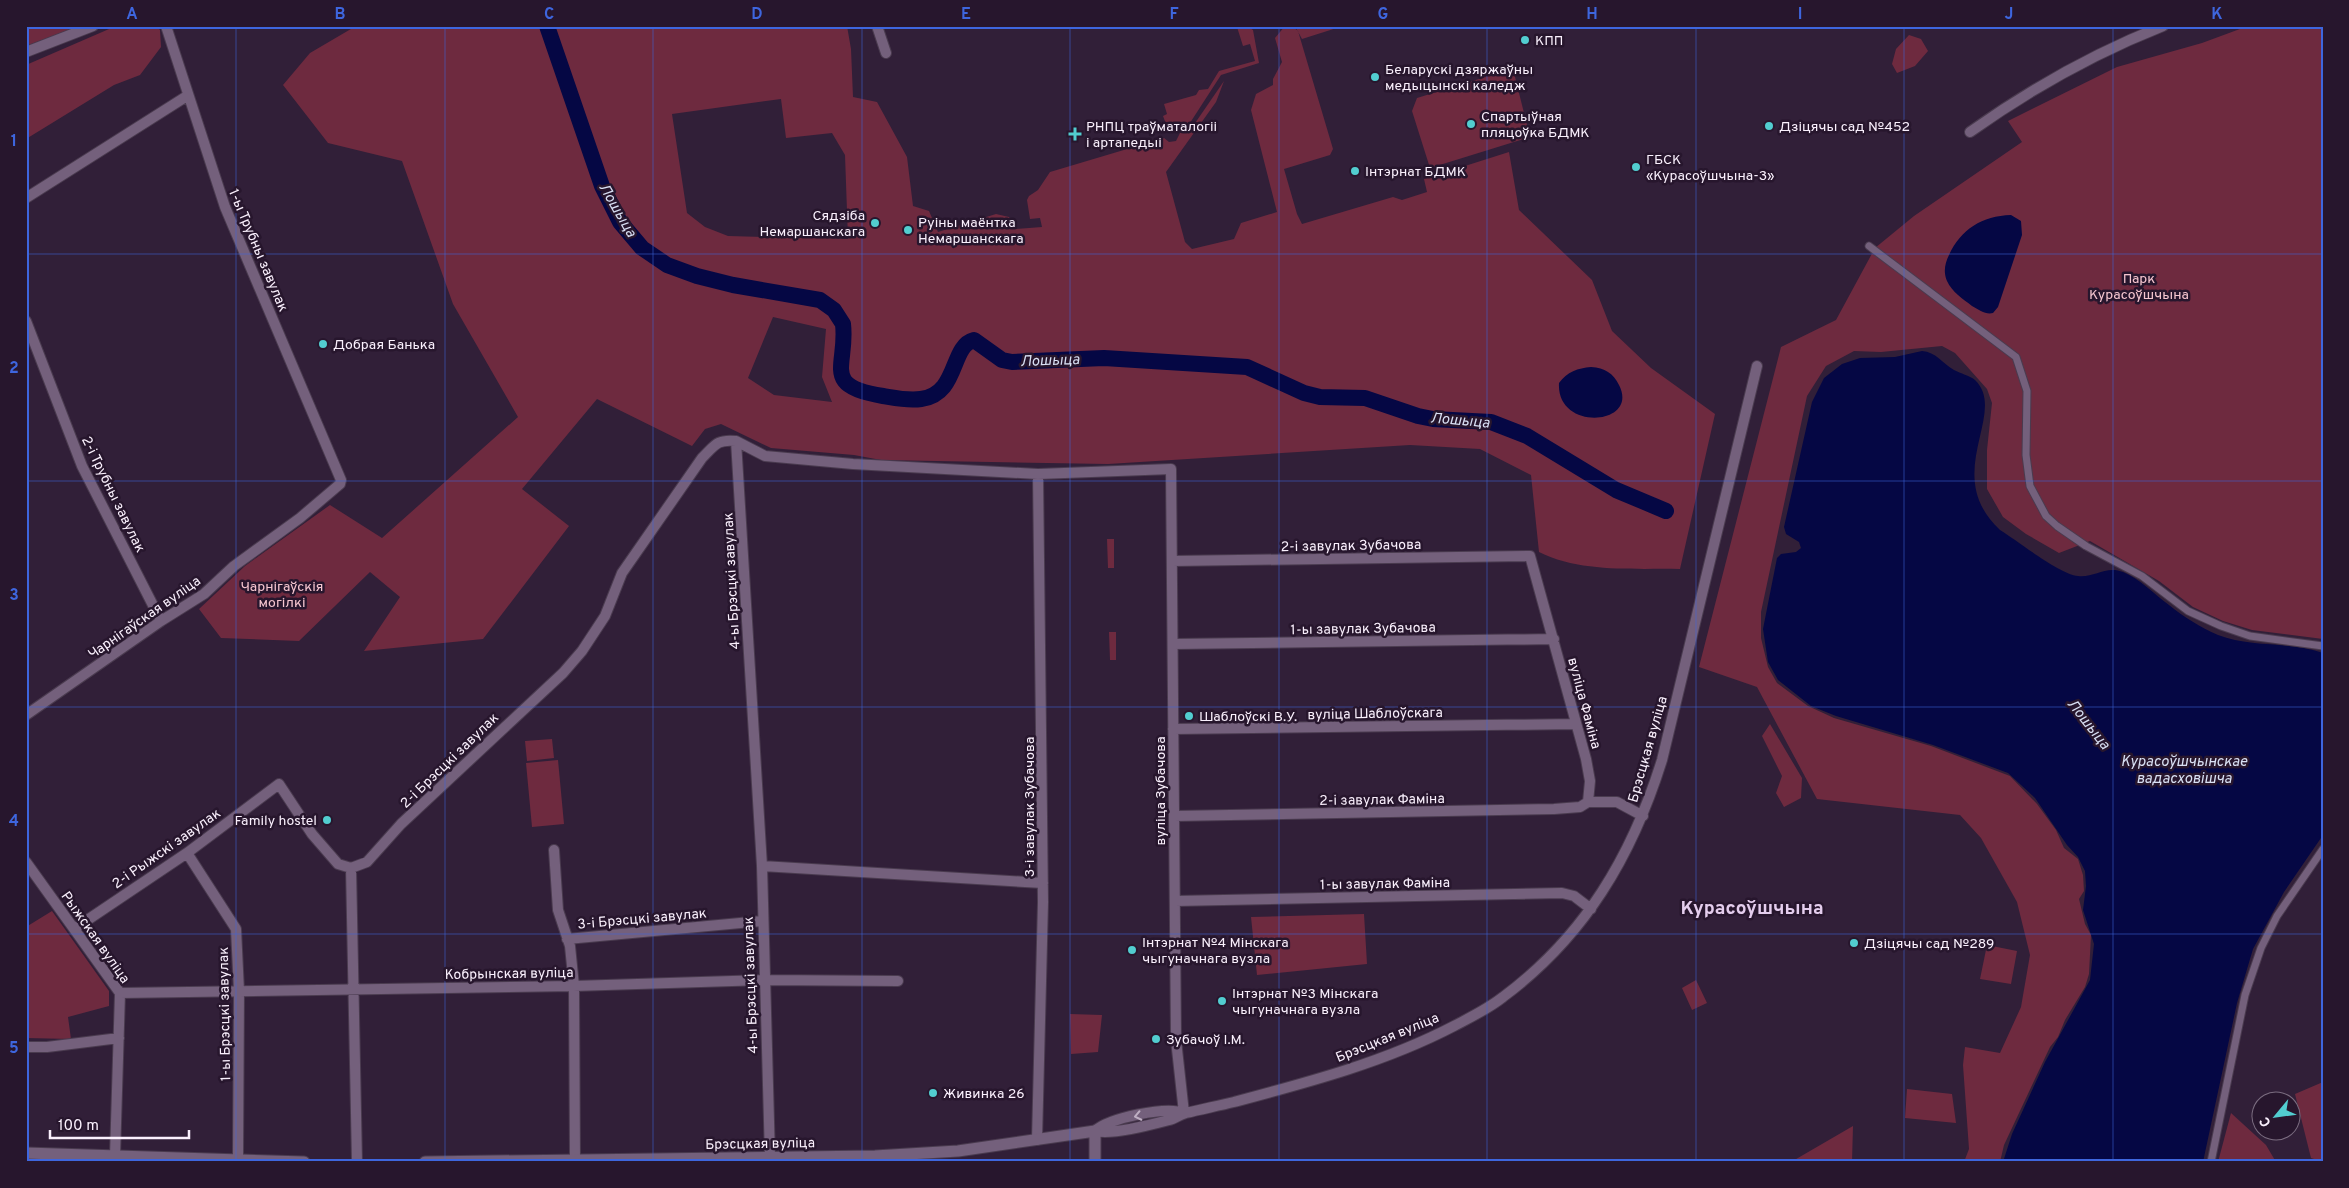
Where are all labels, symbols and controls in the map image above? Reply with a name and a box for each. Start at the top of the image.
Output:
text: A [126,5,138,25]
text: B [334,5,346,25]
text: C [544,5,554,25]
text: D [751,5,763,25]
text: E [961,5,971,25]
text: F [1169,5,1179,25]
text: G [1378,5,1388,25]
text: H [1586,5,1598,25]
text: I [1798,5,1802,25]
text: J [2005,5,2013,25]
text: K [2211,5,2223,25]
place label: КПП [1535,33,1563,50]
marker: КПП [1519,34,1531,46]
place label: Беларускі дзяржаўны медыцынскі каледж [1385,62,1533,95]
marker: Беларускі дзяржаўны медыцынскі каледж [1369,71,1381,83]
place label: Спартыўная пляцоўка БДМК [1481,109,1590,142]
marker: Спартыўная пляцоўка БДМК [1465,118,1477,130]
place label: РНПЦ траўматалогіі і артапедыі [1086,119,1217,152]
place label: Дзіцячы сад №452 [1779,119,1910,136]
marker: Дзіцячы сад №452 [1763,120,1775,132]
marker: РНПЦ траўматалогіі і артапедыі [1068,127,1082,141]
text: 1 [11,132,17,152]
place label: ГБСК «Курасоўшчына-3» [1646,152,1774,185]
marker: ГБСК «Курасоўшчына-3» [1630,161,1642,173]
place label: Інтэрнат БДМК [1365,164,1466,181]
marker: Інтэрнат БДМК [1349,165,1361,177]
water label: Лошыца [594,180,640,241]
street label: 1-ы Трубны завулак [224,187,291,315]
place label: Сядзіба Немаршанскага [759,208,865,241]
place label: Руіны маёнтка Немаршанскага [918,215,1024,248]
marker: Сядзіба Немаршанскага [869,217,881,229]
marker: Руіны маёнтка Немаршанскага [902,224,914,236]
park label: Парк Курасоўшчына [2089,271,2189,304]
place label: Добрая Банька [333,337,435,354]
marker: Добрая Банька [317,338,329,350]
water label: Лошыца [1020,351,1080,372]
text: 2 [9,359,19,379]
water label: Лошыца [1429,409,1491,434]
street label: 2-і Трубны завулак [77,434,148,556]
street label: 4-ы Брэсцкі завулак [720,512,745,650]
street label: 2-і завулак Зубачова [1280,537,1422,556]
street label: Чарнігаўская вуліца [85,573,204,663]
park label: Чарнігаўскія могілкі [241,579,323,612]
text: 3 [9,586,19,606]
street label: 1-ы завулак Зубачова [1290,620,1436,639]
street label: вуліца Фаміна [1563,656,1604,751]
street label: Брэсцкая вуліца [1625,694,1672,805]
water label: Лошыца [2062,696,2114,754]
street label: вуліца Шаблоўскага [1307,705,1443,724]
place label: Шаблоўскі В.У. [1199,709,1297,726]
street label: 2-і Брэсцкі завулак [397,710,503,812]
marker: Шаблоўскі В.У. [1183,710,1195,722]
street label: вуліца Зубачова [1153,736,1170,846]
street label: 3-і завулак Зубачова [1022,737,1039,877]
water label: Курасоўшчынскае вадасховішча [2121,753,2248,789]
street label: 2-і завулак Фаміна [1319,791,1445,810]
street label: 2-і Рыжскі завулак [109,805,224,893]
text: 4 [9,812,19,832]
place label: Family hostel [234,813,317,830]
marker: Family hostel [321,814,333,826]
street label: 1-ы завулак Фаміна [1320,875,1450,894]
street label: Рыжская вуліца [57,889,133,987]
district label: Курасоўшчына [1681,897,1823,921]
street label: 3-і Брэсцкі завулак [577,905,708,934]
street label: 4-ы Брэсцкі завулак [741,916,762,1054]
place label: Інтэрнат №4 Мінскага чыгуначнага вузла [1142,935,1289,968]
place label: Дзіцячы сад №289 [1864,936,1994,953]
marker: Дзіцячы сад №289 [1848,937,1860,949]
marker: Інтэрнат №4 Мінскага чыгуначнага вузла [1126,944,1138,956]
street label: 1-ы Брэсцкі завулак [216,947,235,1081]
street label: Кобрынская вуліца [444,965,574,984]
place label: Інтэрнат №3 Мінскага чыгуначнага вузла [1232,986,1378,1019]
marker: Інтэрнат №3 Мінскага чыгуначнага вузла [1216,995,1228,1007]
street label: Брэсцкая вуліца [1333,1010,1442,1067]
place label: Зубачоў І.М. [1166,1032,1245,1049]
marker: Зубачоў І.М. [1150,1033,1162,1045]
text: 5 [9,1039,19,1059]
place label: Живинка 26 [943,1086,1025,1103]
marker: Живинка 26 [927,1087,939,1099]
north arrow [2252,1090,2302,1140]
scale bar [50,1108,189,1140]
one-way arrow [1134,1110,1143,1121]
text: С [2256,1113,2276,1130]
text: 100 m [58,1117,99,1136]
street label: Брэсцкая вуліца [705,1135,815,1154]

